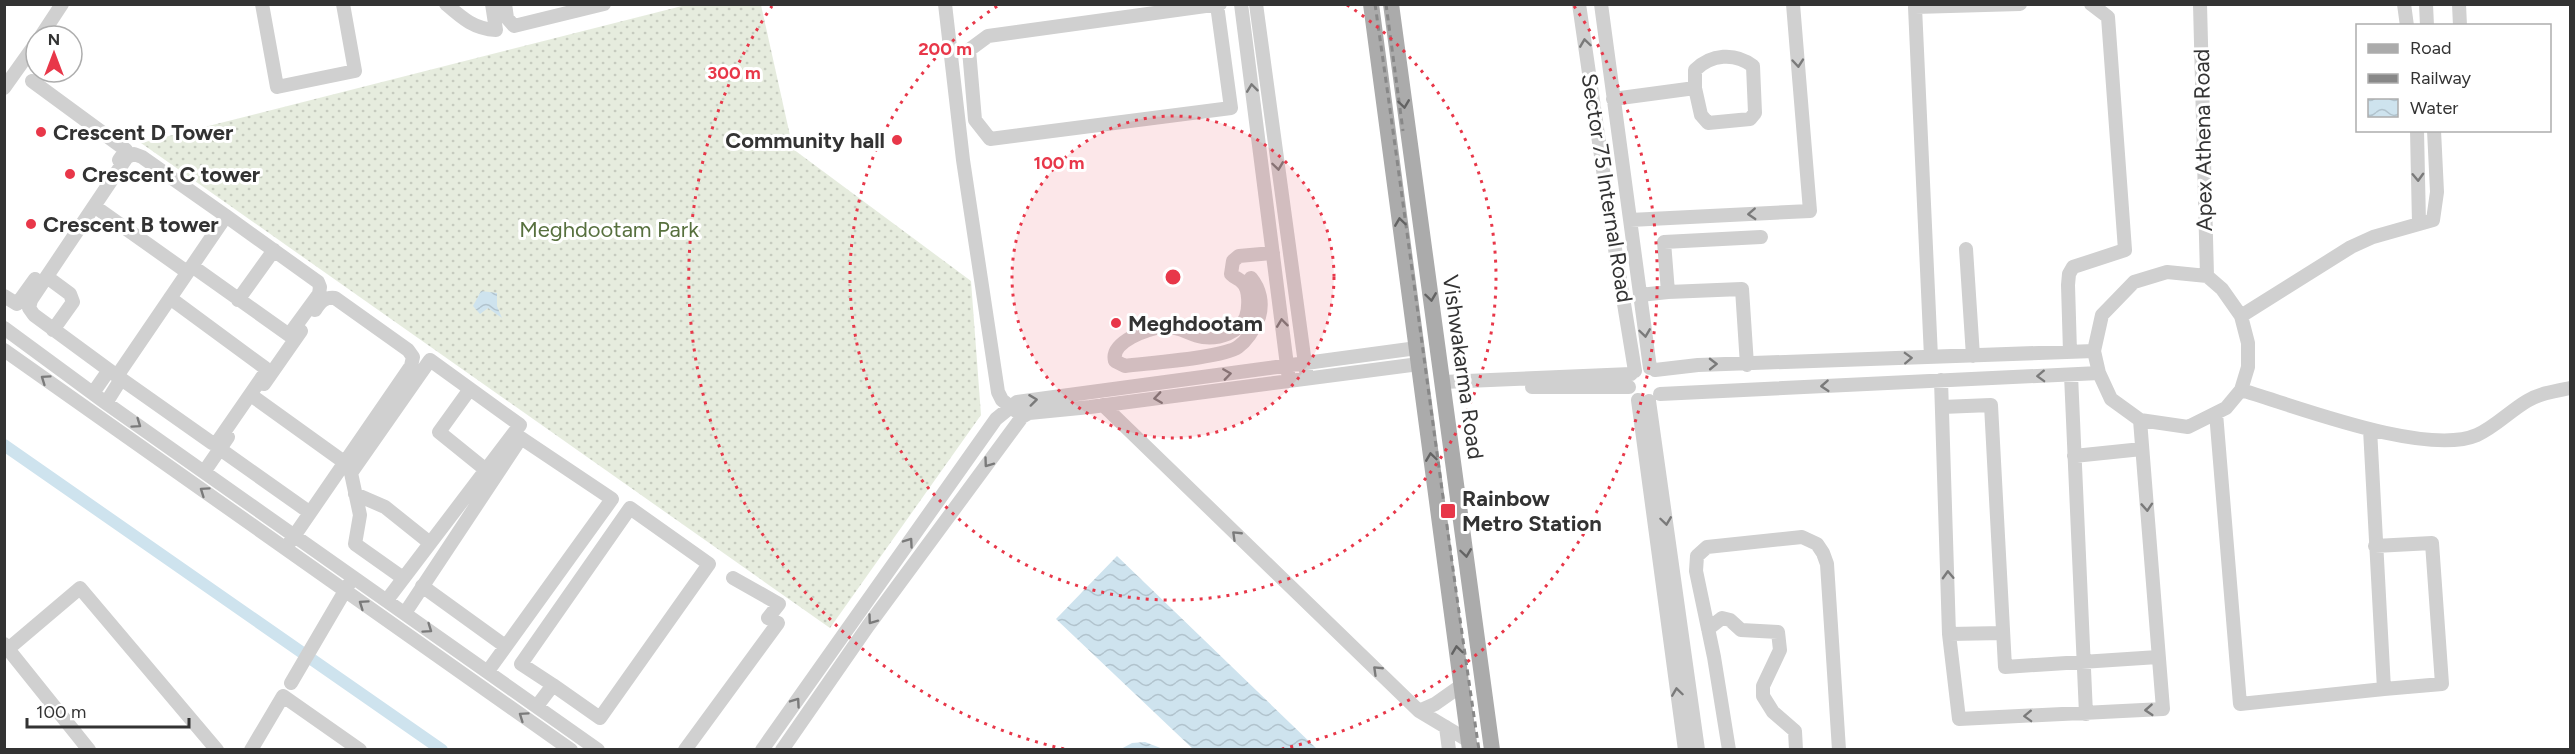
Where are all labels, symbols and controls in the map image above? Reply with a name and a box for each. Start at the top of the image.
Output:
north arrow [24,24,84,84]
legend [2356,24,2551,132]
text: N [48,30,60,49]
text: Road [2410,37,2451,59]
text: 200 m [918,38,972,60]
one-way arrow [1580,39,1592,48]
street label: Apex Athena Road [2188,48,2218,232]
one-way arrow [1791,58,1804,67]
text: 300 m [707,62,761,84]
text: Railway [2410,67,2472,89]
street label: Sector 75 Internal Road [1576,72,1638,304]
one-way arrow [1246,83,1259,92]
text: Water [2410,97,2458,119]
one-way arrow [1398,99,1410,109]
place label: Crescent D Tower [53,119,234,146]
marker: Crescent D Tower [34,125,48,139]
place label: Community hall [725,127,885,154]
marker: Community hall [890,133,904,147]
text: 100 m [1034,152,1084,174]
place label: Crescent C tower [82,161,261,188]
one-way arrow [1272,162,1284,171]
marker: Crescent C tower [63,167,77,181]
one-way arrow [2412,173,2424,182]
one-way arrow [1747,207,1756,220]
place label: Crescent B tower [43,211,219,238]
park label: Meghdootam Park [519,216,699,243]
marker: Crescent B tower [24,217,38,231]
one-way arrow [1394,217,1407,226]
centre of rings [1163,267,1183,287]
street label: Vishwakarma Road [1437,273,1489,461]
one-way arrow [1425,293,1437,302]
place label: Meghdootam [1128,310,1263,337]
marker: Meghdootam [1109,316,1123,330]
one-way arrow [1276,318,1288,327]
one-way arrow [1639,328,1651,338]
one-way arrow [1903,352,1912,365]
one-way arrow [1708,358,1717,371]
one-way arrow [1222,369,1231,381]
one-way arrow [2036,370,2045,383]
one-way arrow [41,375,52,386]
one-way arrow [1820,379,1829,392]
one-way arrow [1153,392,1163,404]
one-way arrow [1029,394,1038,406]
one-way arrow [130,417,141,428]
one-way arrow [1426,452,1438,461]
one-way arrow [985,456,996,467]
place label: Rainbow Metro Station [1462,485,1602,537]
one-way arrow [200,487,211,498]
marker: Rainbow Metro Station [1439,502,1457,520]
one-way arrow [2140,503,2153,512]
one-way arrow [1659,517,1671,526]
one-way arrow [1233,532,1244,543]
one-way arrow [901,538,912,549]
one-way arrow [1459,548,1472,557]
one-way arrow [1941,571,1954,580]
one-way arrow [359,600,370,611]
one-way arrow [869,613,880,624]
one-way arrow [421,622,432,633]
one-way arrow [1451,645,1464,654]
one-way arrow [1373,666,1384,677]
one-way arrow [1671,687,1684,696]
scale bar [27,691,189,729]
one-way arrow [789,697,800,708]
text: 100 m [36,701,86,723]
one-way arrow [2144,703,2153,716]
one-way arrow [2023,710,2032,722]
one-way arrow [518,712,529,723]

